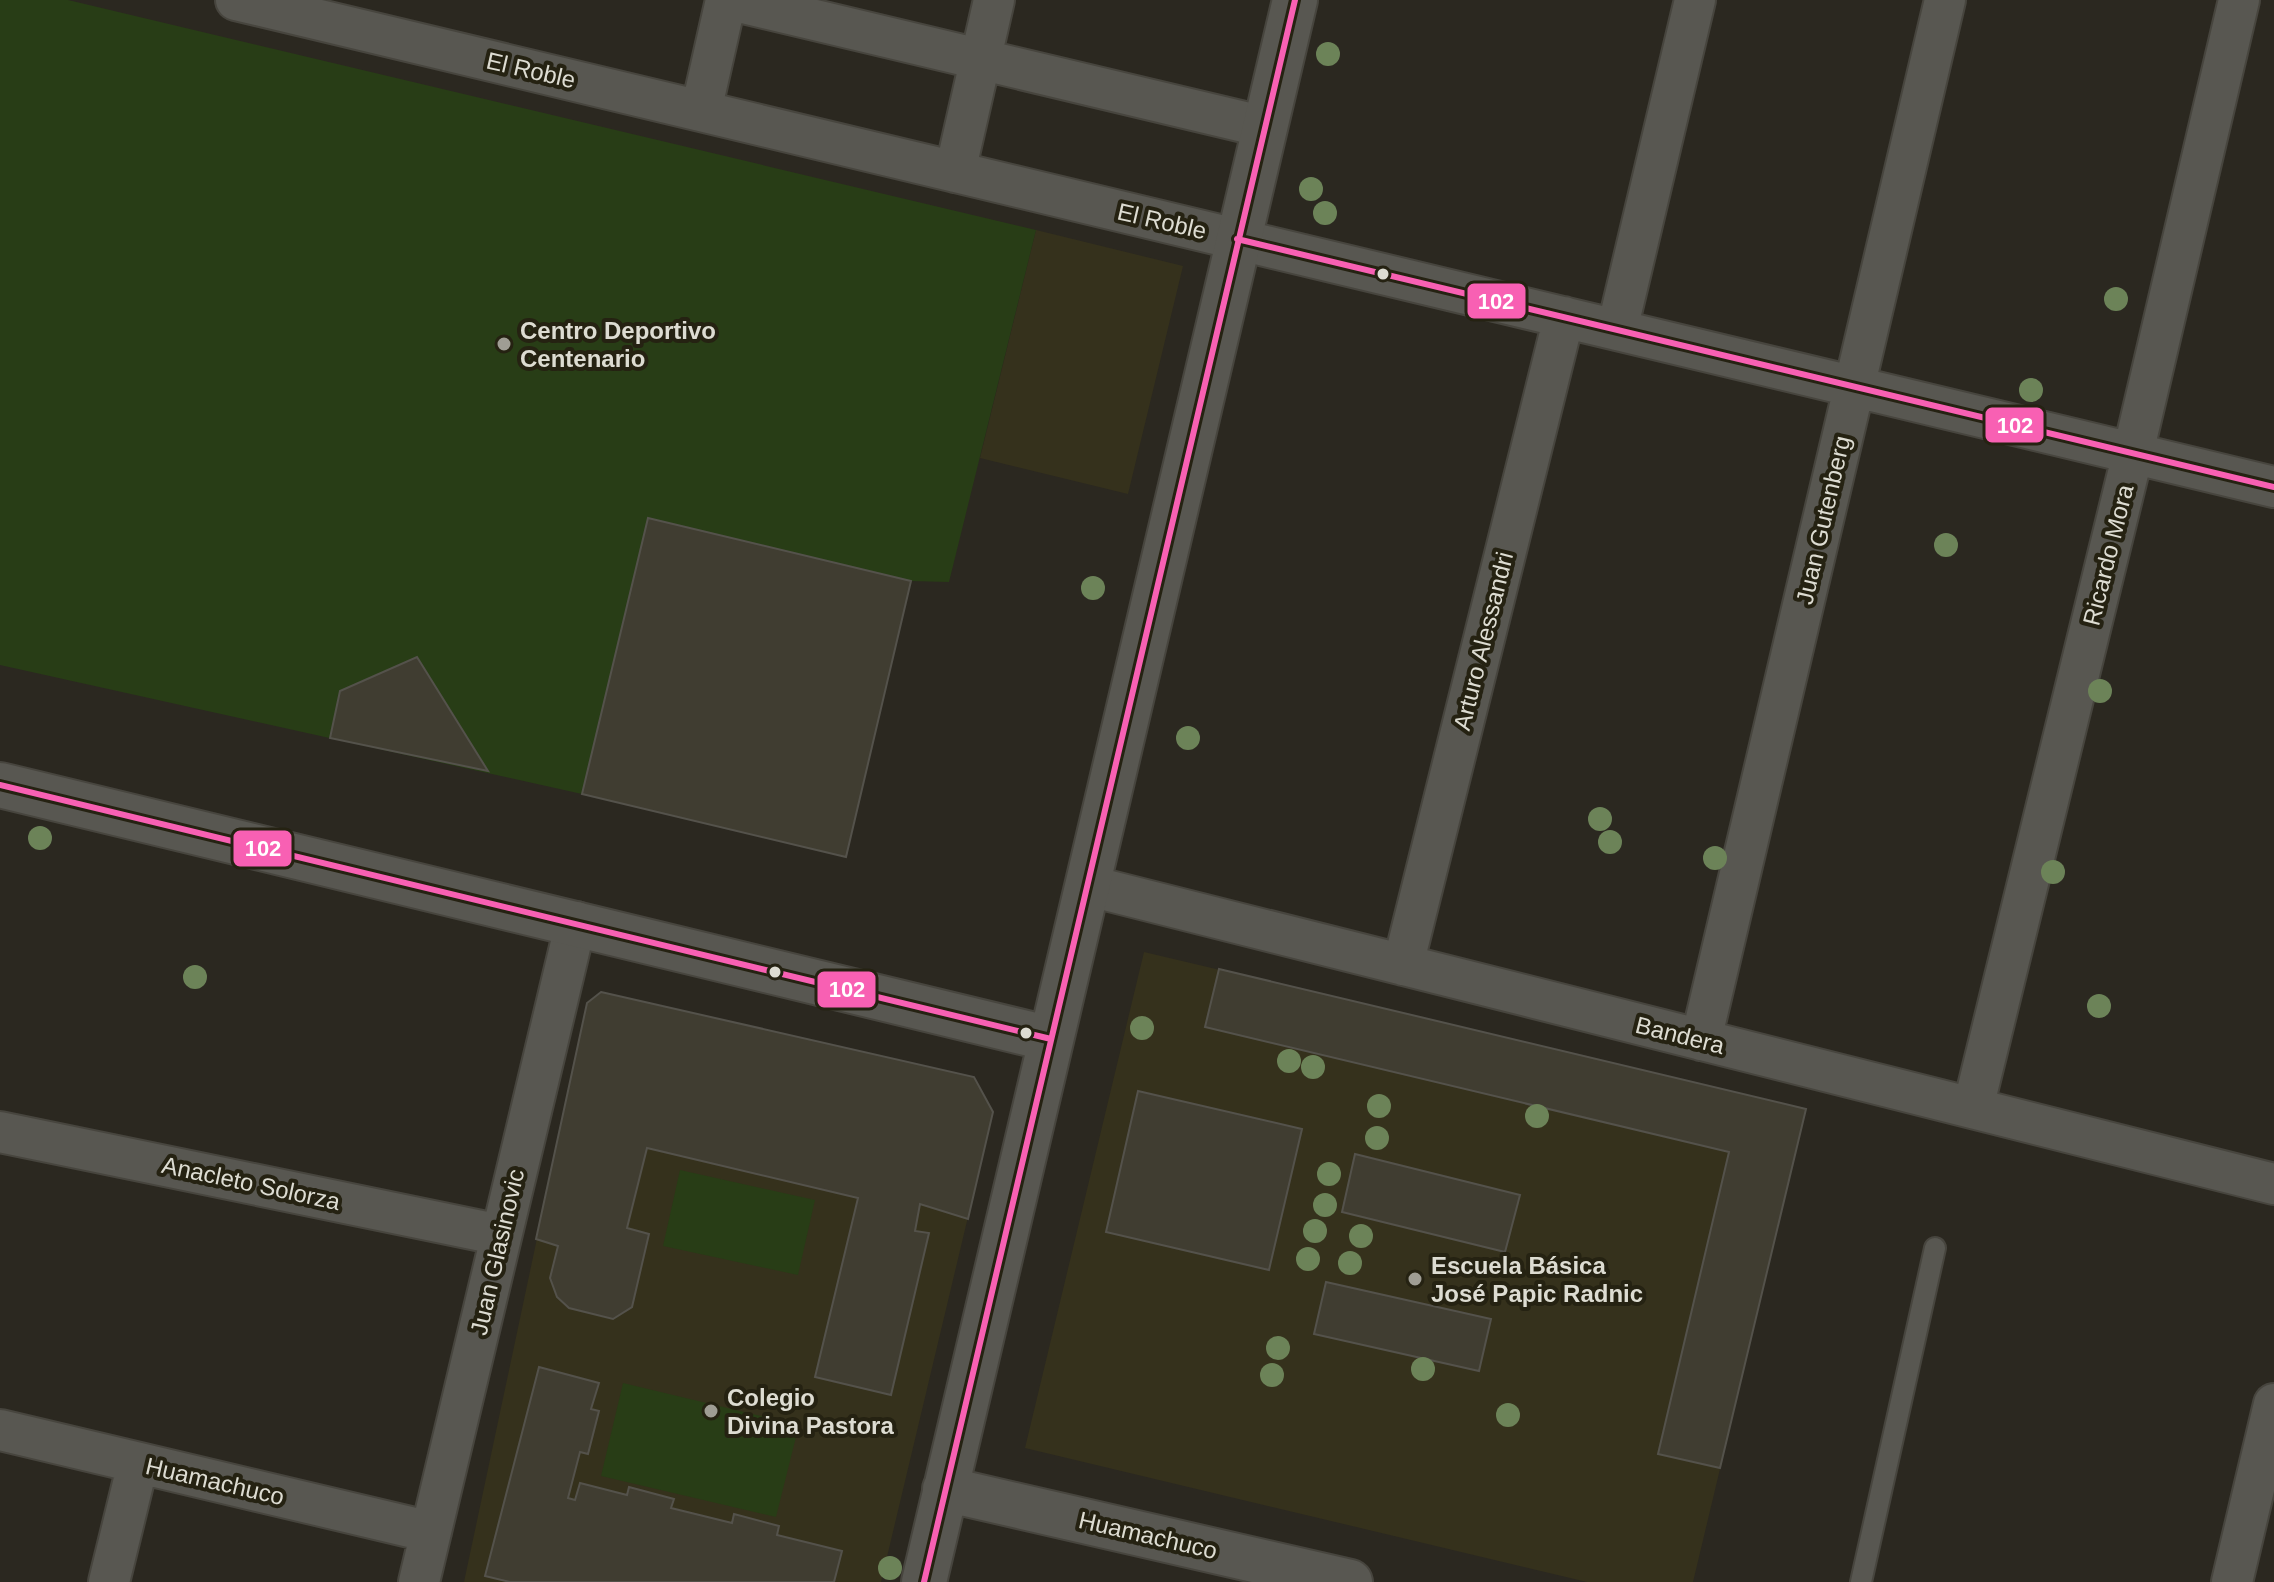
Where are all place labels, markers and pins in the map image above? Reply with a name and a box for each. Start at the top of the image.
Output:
unlabelled marker [1375,266,1391,282]
place label: Centro Deportivo Centenario [520,317,716,372]
marker: Centro Deportivo Centenario [495,335,513,353]
unlabelled marker [767,964,783,980]
unlabelled marker [1018,1025,1034,1041]
place label: Escuela Básica José Papic Radnic [1431,1252,1643,1307]
marker: Escuela Básica José Papic Radnic [1406,1270,1424,1288]
place label: Colegio Divina Pastora [727,1384,894,1439]
marker: Colegio Divina Pastora [702,1402,720,1420]

